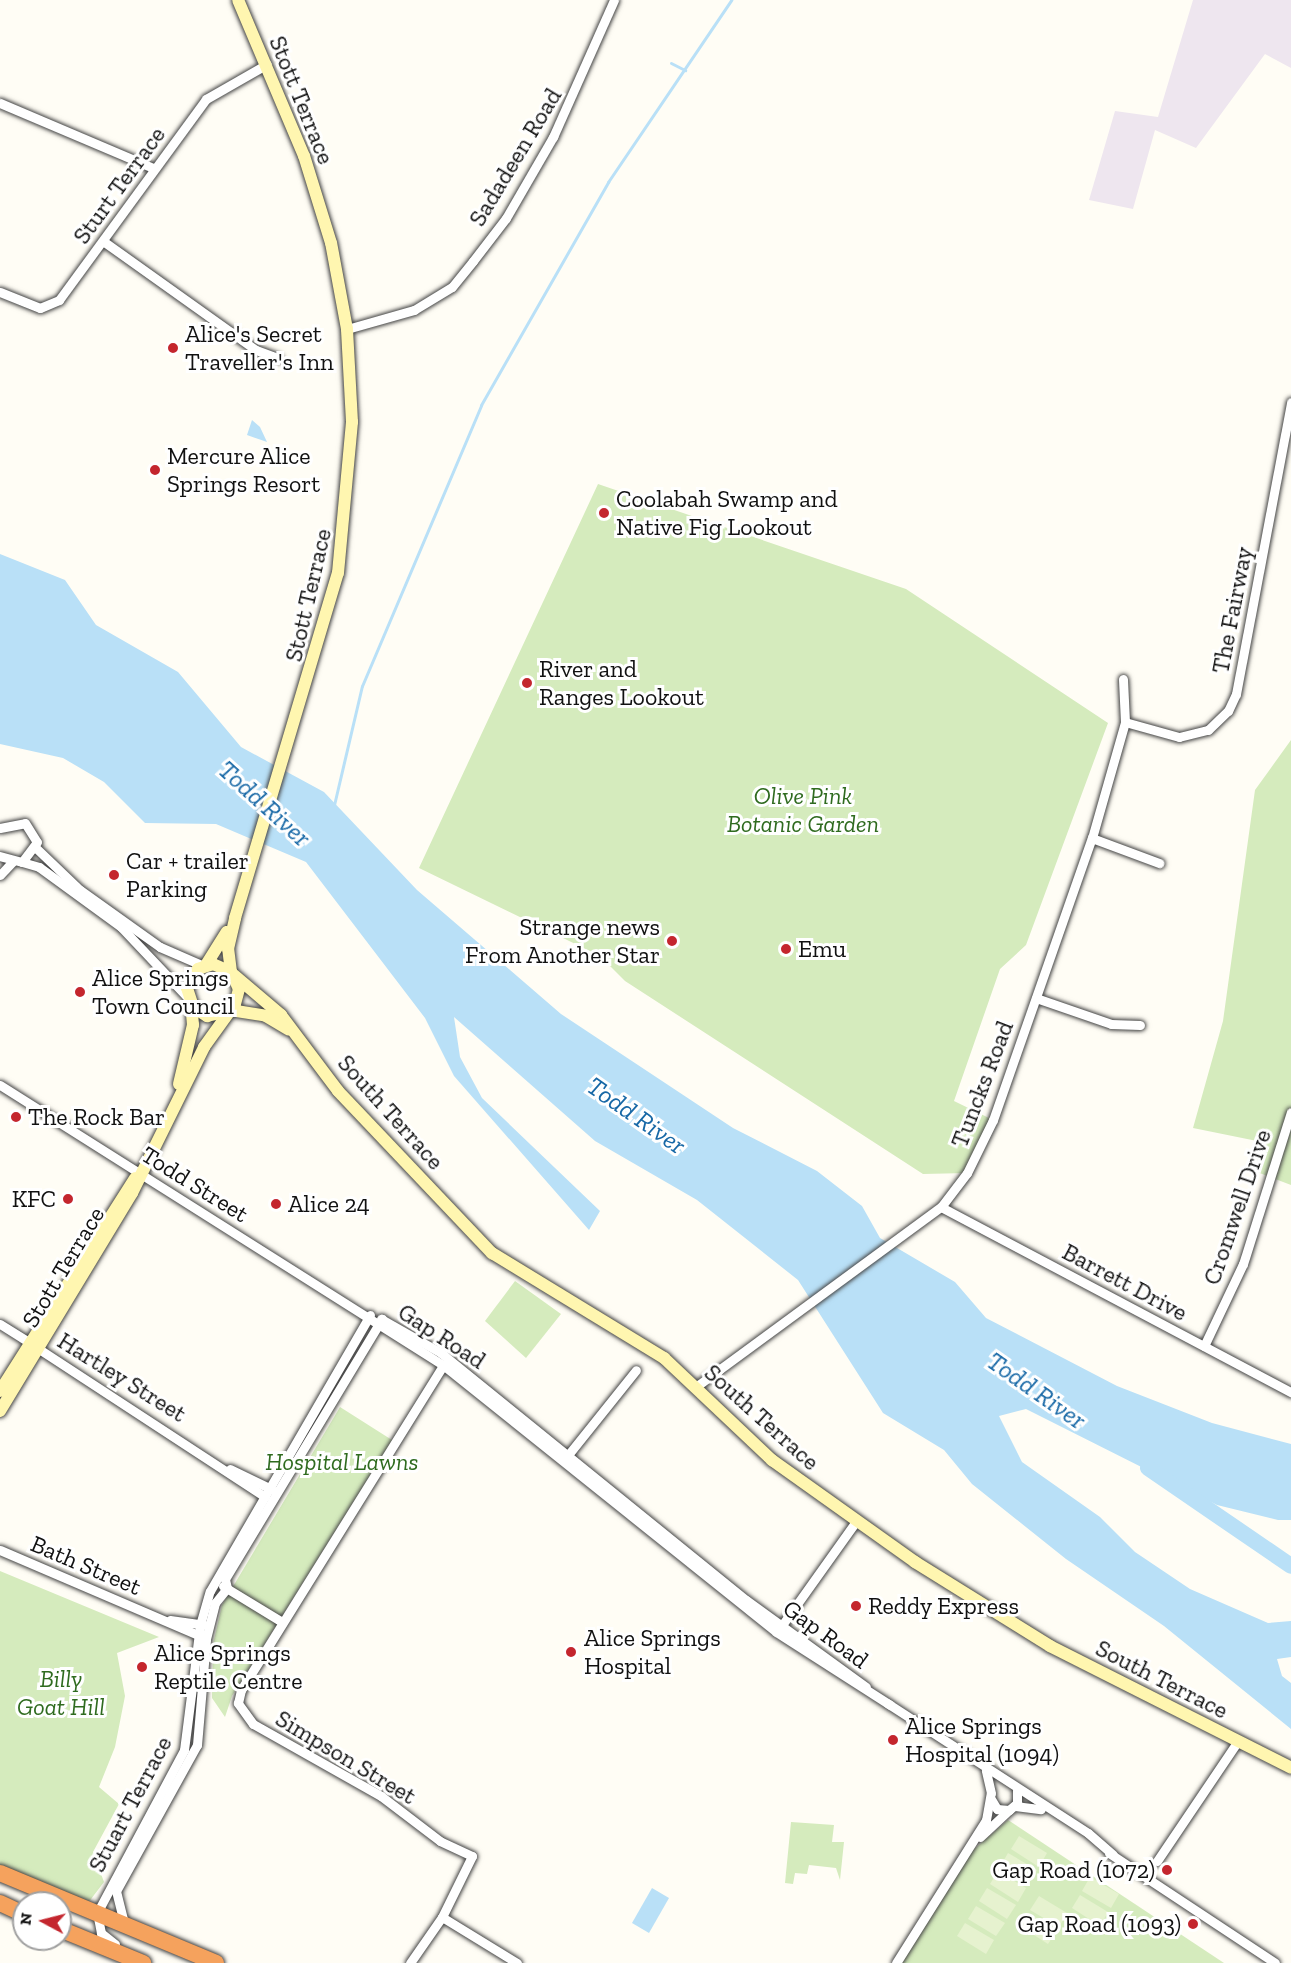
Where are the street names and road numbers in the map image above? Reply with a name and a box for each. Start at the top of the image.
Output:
street label: Stott Terrace [263,32,341,168]
street label: Sadadeen Road [463,83,567,231]
street label: Sturt Terrace [67,121,171,249]
street label: Stott Terrace [279,525,337,665]
street label: The Fairway [1206,544,1258,676]
street label: Tuncks Road [945,1017,1019,1151]
street label: South Terrace [332,1048,450,1176]
street label: Cromwell Drive [1197,1126,1277,1288]
street label: Todd Street [136,1140,254,1228]
street label: Stott Terrace [16,1201,110,1333]
street label: Barrett Drive [1058,1237,1192,1327]
street label: Gap Road [393,1297,491,1375]
street label: Hartley Street [52,1326,192,1428]
street label: South Terrace [698,1358,826,1476]
street label: Bath Street [26,1529,146,1601]
street label: Gap Road [778,1593,874,1675]
street label: South Terrace [1091,1633,1233,1725]
street label: Simpson Street [271,1704,421,1810]
street label: Stuart Terrace [82,1731,178,1877]

